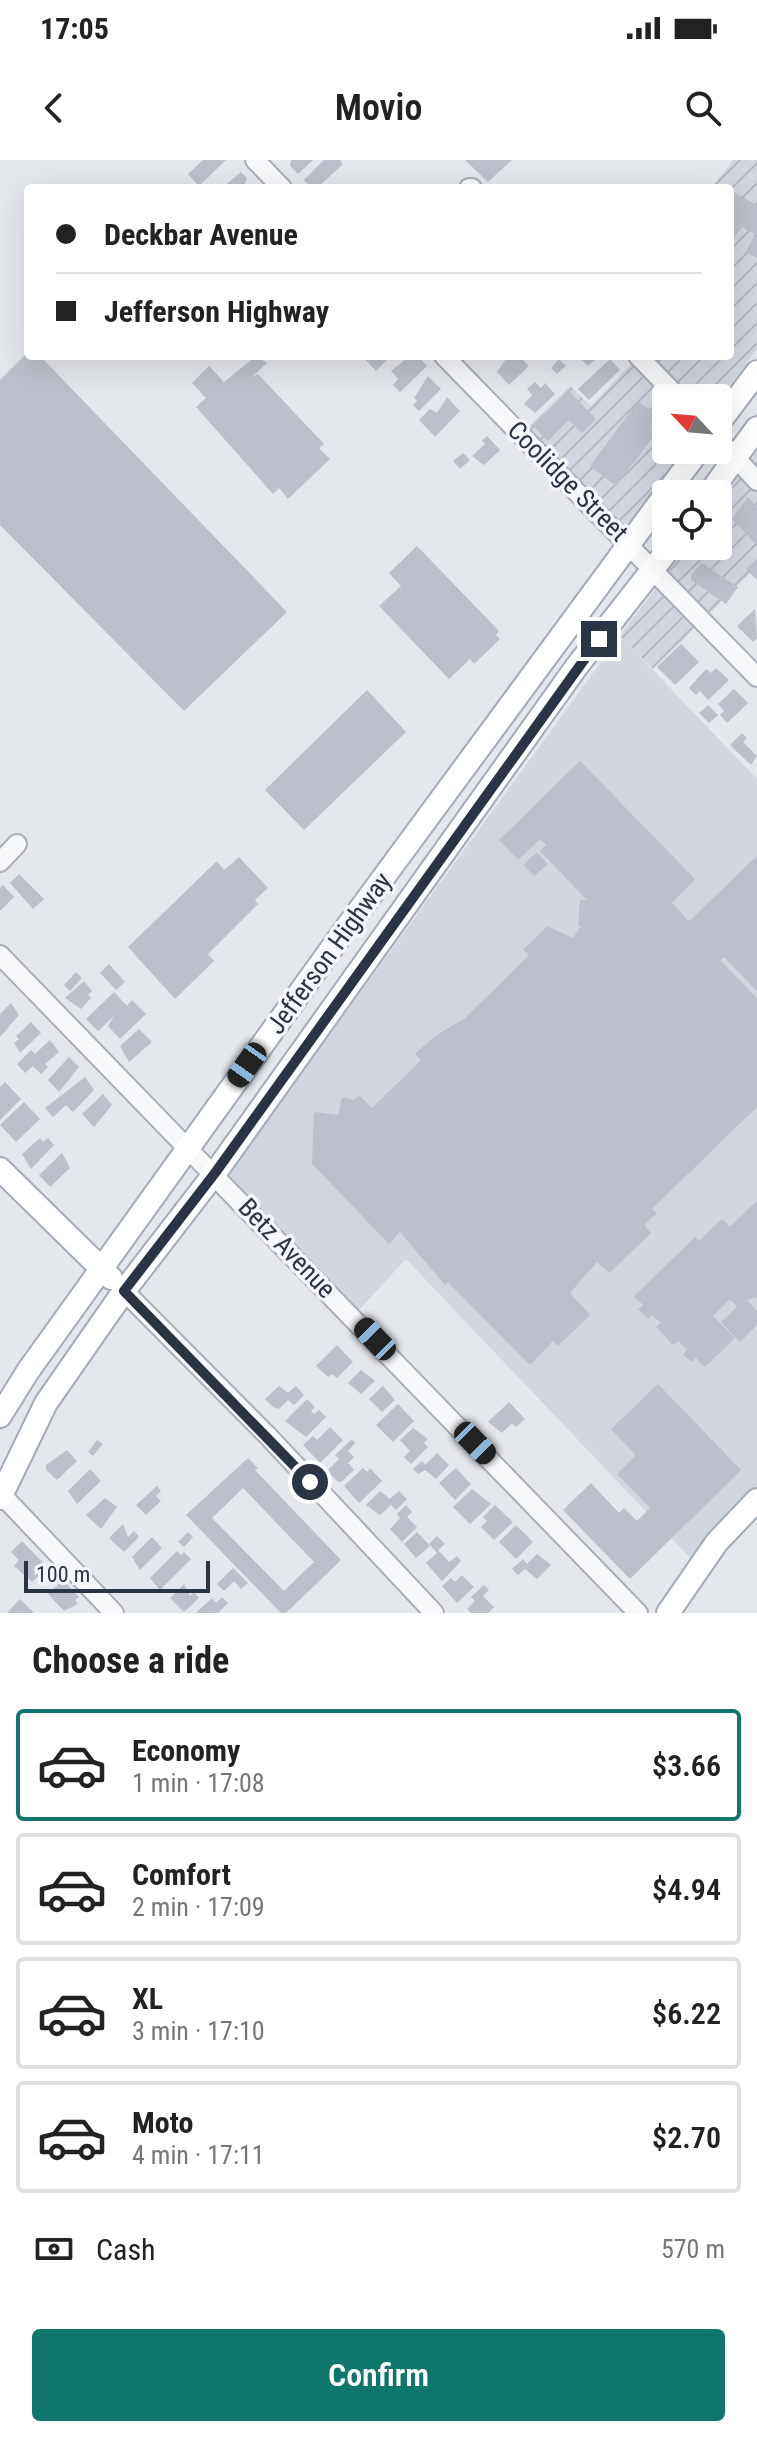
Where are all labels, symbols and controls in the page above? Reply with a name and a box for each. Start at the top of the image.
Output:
text: 17:05 [40,11,109,46]
icon: back [32,86,76,130]
icon: search [681,86,725,130]
text: Movio [335,87,422,129]
text: Deckbar Avenue [104,217,298,252]
text: Jefferson Highway [104,294,329,329]
north arrow [652,384,732,464]
map controls [652,384,732,560]
street label: Coolidge Street [502,415,634,547]
button: locate [652,480,732,560]
route end [581,621,617,657]
street label: Jefferson Highway [260,866,398,1039]
car [223,1038,271,1092]
street label: Betz Avenue [232,1192,342,1304]
car [350,1313,400,1365]
car [450,1417,500,1469]
route start [292,1464,328,1500]
scale bar [24,1557,210,1593]
text: 100 m [36,1562,90,1587]
text: Choose a ride [32,1640,229,1682]
icon: car [36,1729,108,1801]
text: Economy [132,1733,240,1768]
text: $3.66 [652,1748,721,1783]
text: 1 min · 17:08 [132,1768,265,1798]
icon: car [36,1853,108,1925]
text: Comfort [132,1857,231,1892]
text: $4.94 [652,1872,721,1907]
text: 2 min · 17:09 [132,1892,265,1922]
icon: car [36,1977,108,2049]
text: XL [132,1981,163,2016]
text: $6.22 [652,1996,721,2031]
text: 3 min · 17:10 [132,2016,265,2046]
icon: car [36,2101,108,2173]
text: Moto [132,2105,193,2140]
text: $2.70 [652,2120,721,2155]
text: 4 min · 17:11 [132,2140,265,2170]
icon: cash [32,2227,76,2271]
text: Cash [96,2232,156,2267]
text: 570 m [661,2234,725,2264]
button: Confirm [32,2329,725,2421]

